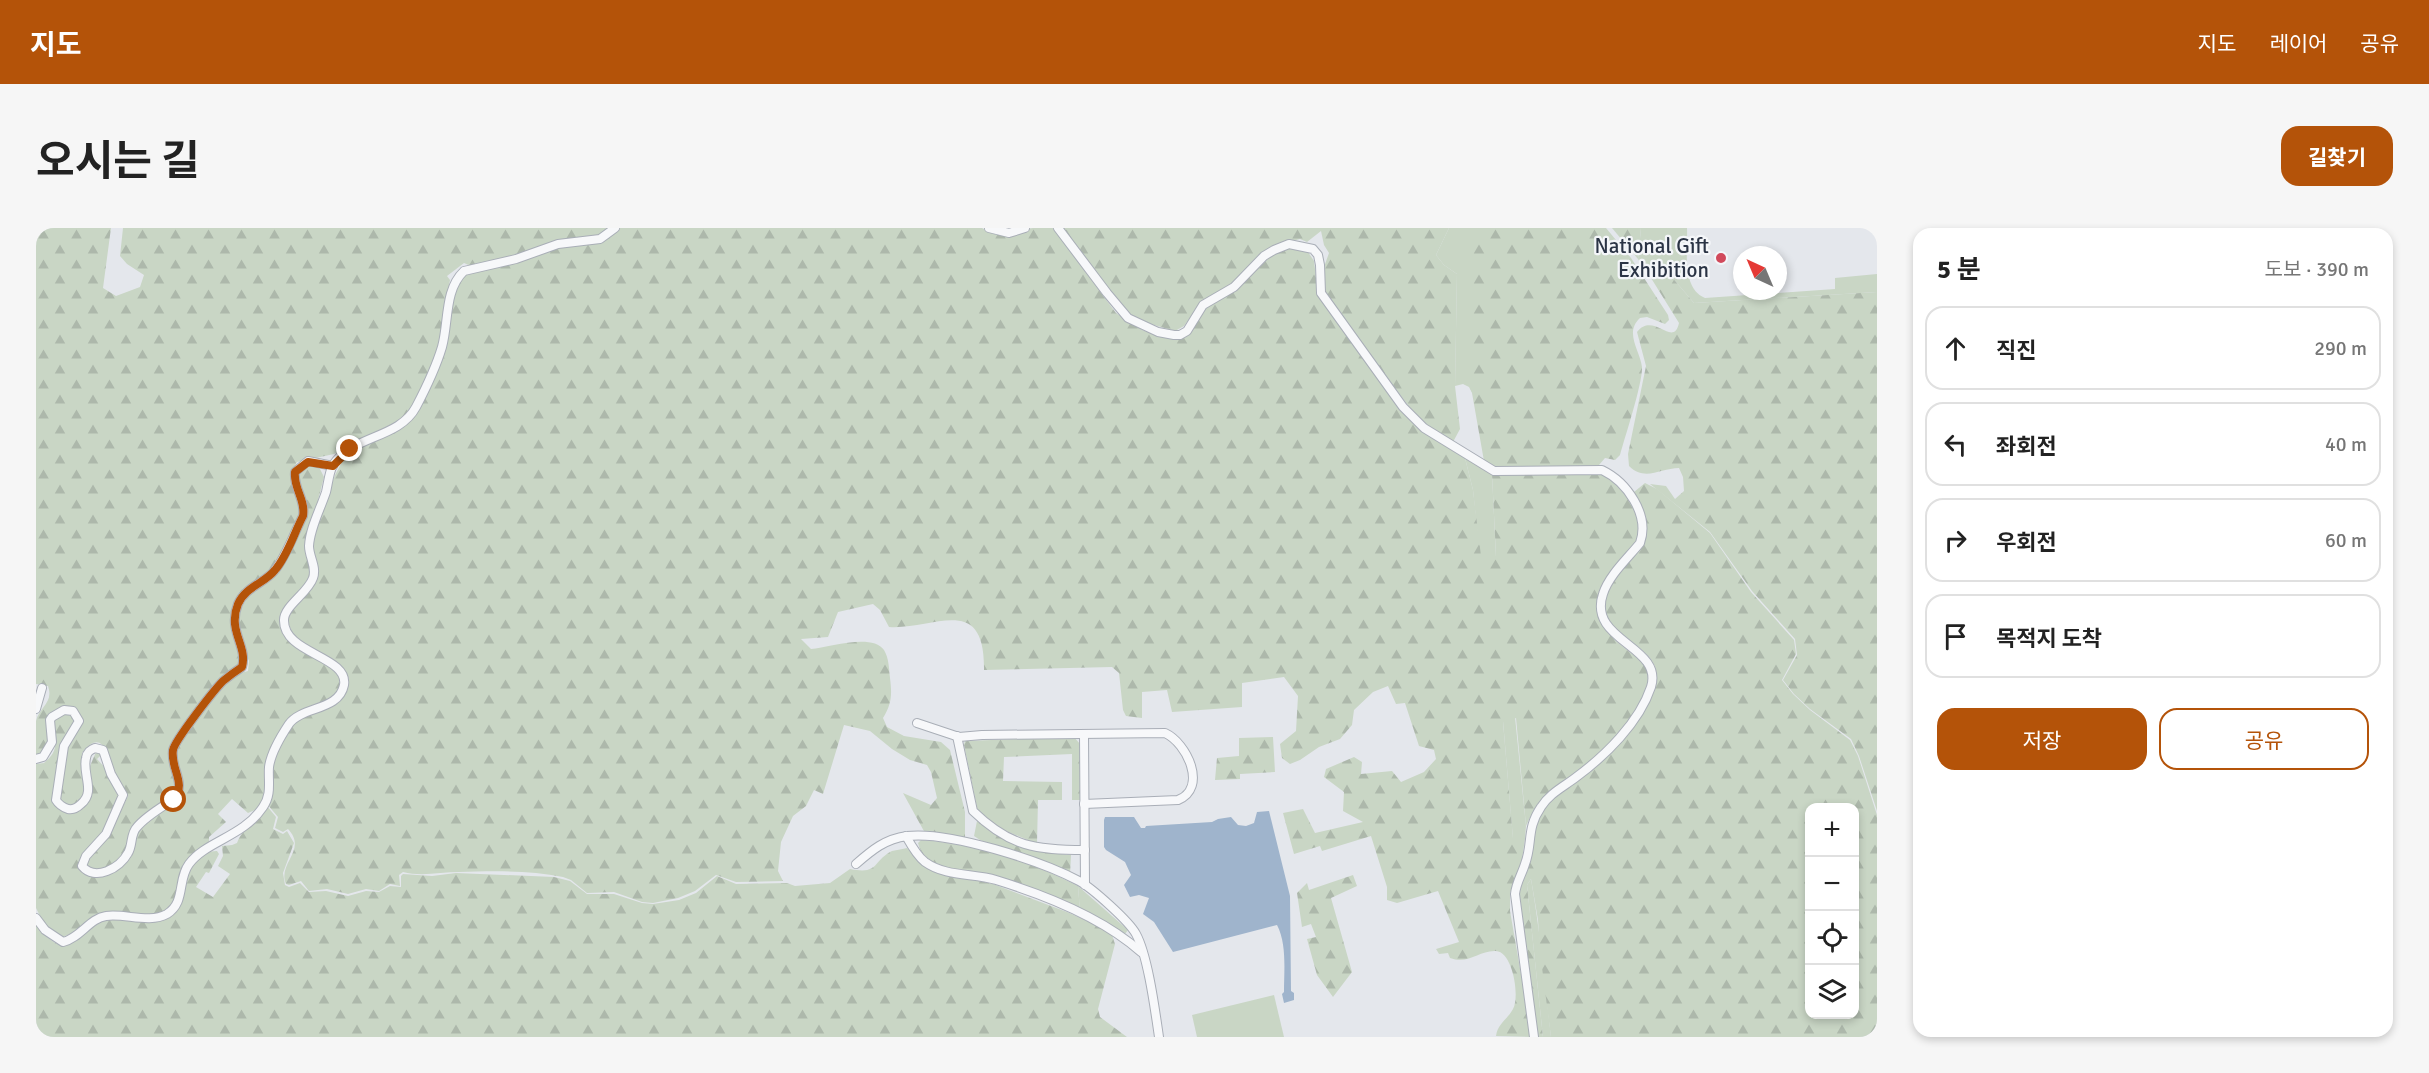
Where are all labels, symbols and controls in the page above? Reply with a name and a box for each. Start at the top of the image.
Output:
text: 지도 [30,28,82,62]
text: 지도 [2198,31,2236,57]
text: 레이어 [2269,31,2327,57]
text: 공유 [2360,31,2399,57]
button: 길찾기 [2281,126,2393,186]
text: 오시는 길 [36,136,200,187]
place label: National Gift Exhibition [1595,233,1709,283]
north arrow [1733,246,1787,300]
marker: National Gift Exhibition [1714,251,1728,265]
text: 5 분 [1937,254,1981,286]
text: 도보 · 390 m [2265,257,2369,282]
icon: ahead [1939,332,1972,365]
text: 290 m [2314,336,2367,361]
text: 직진 [1996,337,2036,364]
icon: left [1939,428,1972,461]
text: 40 m [2325,432,2367,457]
text: 좌회전 [1996,433,2057,460]
route end [336,435,362,461]
icon: right [1939,524,1972,557]
text: 60 m [2325,528,2367,553]
text: 우회전 [1996,529,2057,556]
icon: arrive [1939,620,1972,653]
text: 목적지 도착 [1996,625,2102,652]
button: 저장 [1937,708,2147,770]
button: 공유 [2159,708,2369,770]
route start [160,786,186,812]
map controls [1805,803,1859,1019]
button: + [1805,803,1859,857]
button: − [1805,857,1859,911]
button: locate [1805,911,1859,965]
button: layers [1805,965,1859,1019]

